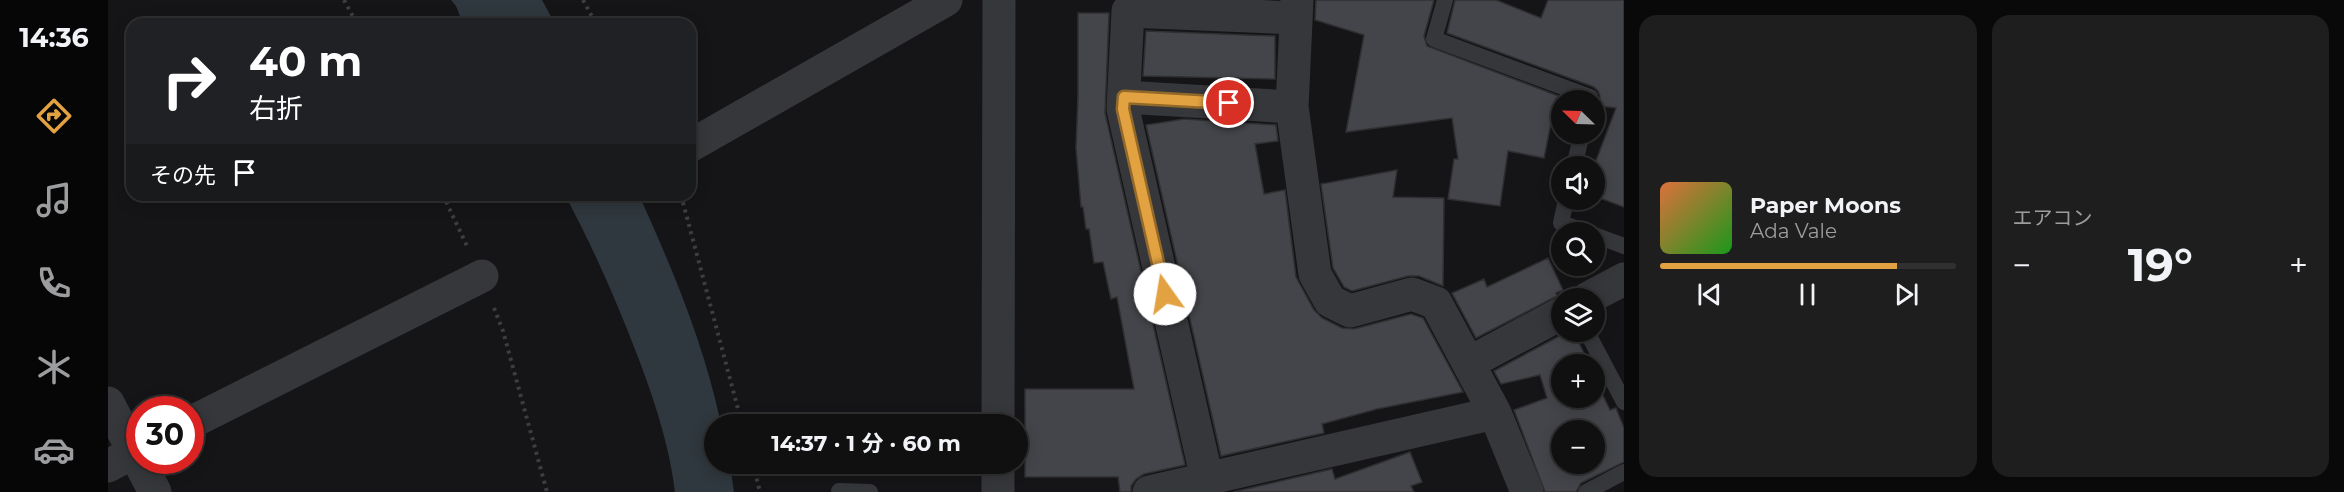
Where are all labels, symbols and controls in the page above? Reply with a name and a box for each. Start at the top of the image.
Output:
text: 14:36 [19,21,89,54]
text: 40 m [249,35,362,87]
icon: right [150,42,228,120]
pin [1203,77,1254,128]
icon: arrive [1212,86,1245,119]
north arrow [1551,90,1605,144]
map controls [1551,90,1605,474]
text: 右折 [249,92,303,125]
icon: directions [33,95,75,137]
icon: arrive [228,156,261,189]
button: sound [1551,156,1605,210]
text: その先 [150,162,216,189]
icon: music [33,179,75,221]
text: Paper Moons [1750,192,1901,219]
text: エアコン [2013,206,2093,230]
text: Ada Vale [1750,219,1837,243]
button: search [1551,222,1605,276]
text: 19° [2128,237,2193,292]
text: − [2013,245,2031,285]
text: + [2289,245,2308,285]
icon: phone [33,262,75,304]
position arrow [1133,262,1197,326]
icon: previous [1693,278,1726,311]
icon: pause [1791,278,1824,311]
icon: next [1890,278,1923,311]
button: layers [1551,288,1605,342]
icon: climate [33,346,75,388]
button: + [1551,354,1605,408]
speed limit sign: 30 [126,396,204,474]
button: − [1551,420,1605,474]
icon: car [33,429,75,471]
text: 14:37 · 1 分 · 60 m [771,430,961,457]

